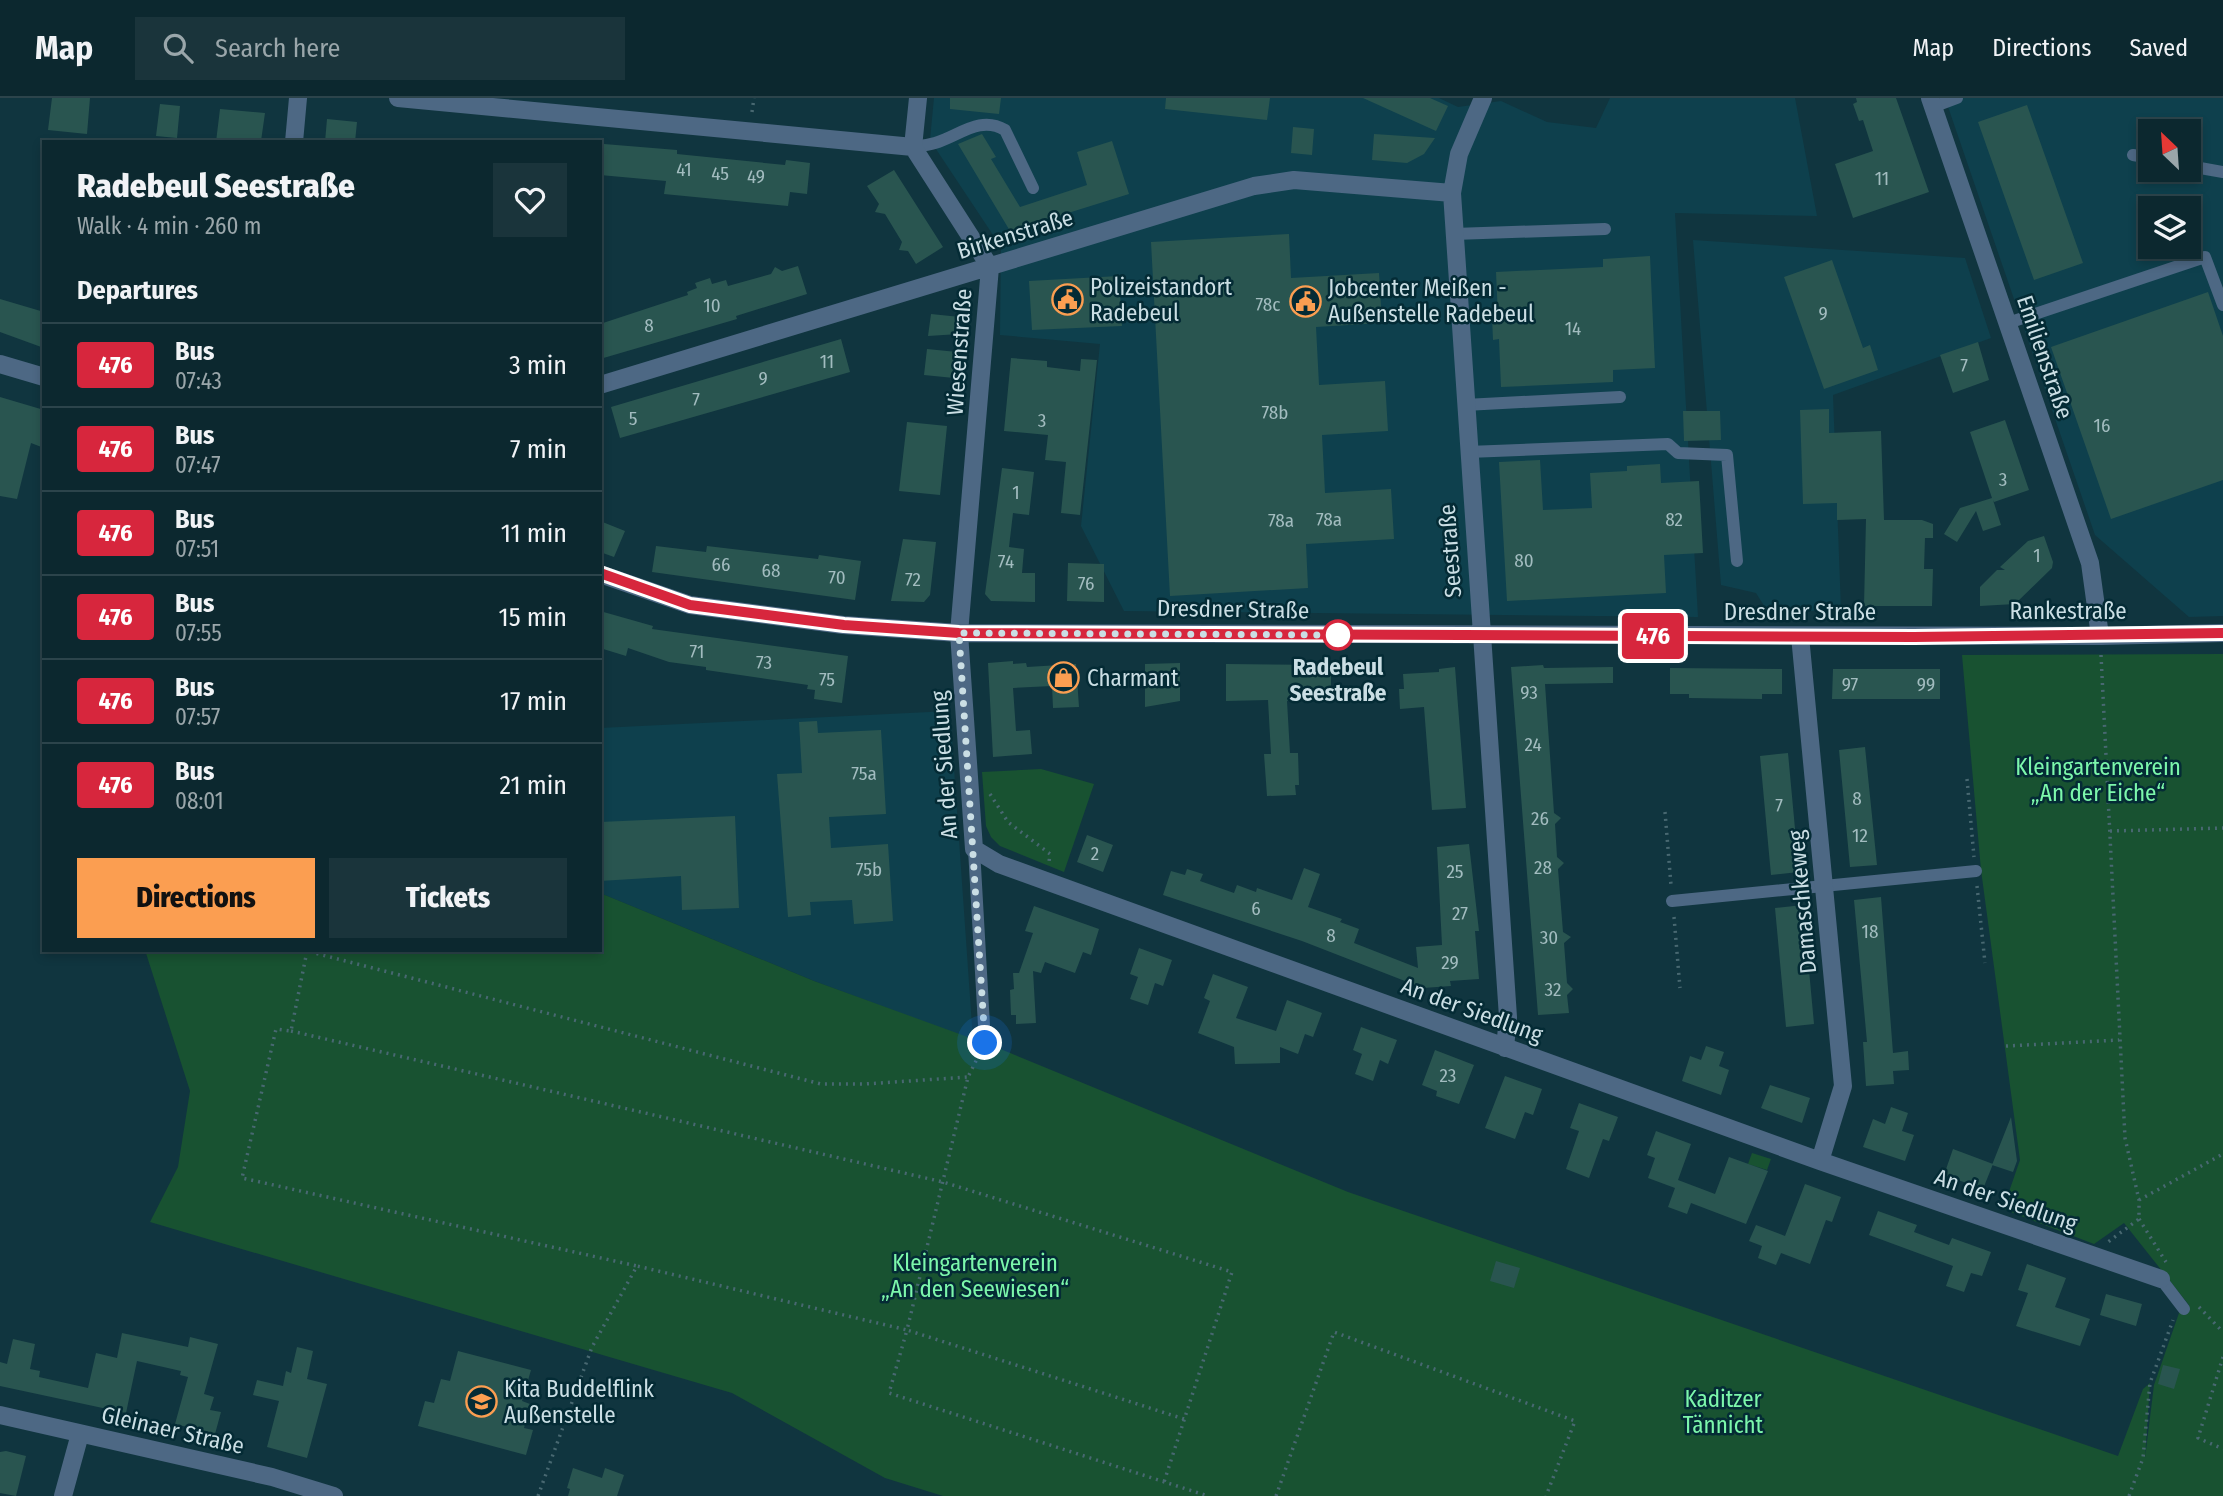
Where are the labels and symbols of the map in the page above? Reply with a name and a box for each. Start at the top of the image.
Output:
north arrow [2138,119,2202,182]
house number: 41 [676,158,692,181]
house number: 45 [711,162,729,185]
house number: 49 [747,165,765,188]
house number: 11 [1875,167,1889,190]
street label: Birkenstraße [954,203,1076,265]
place label: Polizeistandort Radebeul [1090,273,1232,327]
place label: Jobcenter Meißen - Außenstelle Radebeul [1328,274,1534,328]
public building icon: Polizeistandort Radebeul [1050,283,1084,317]
public building icon: Jobcenter Meißen - Außenstelle Radebeul [1288,284,1322,318]
street label: Wiesenstraße [941,288,977,416]
street label: Emilienstraße [2011,291,2079,423]
house number: 78c [1256,293,1280,316]
house number: 10 [703,294,721,317]
house number: 9 [1818,302,1828,325]
house number: 8 [644,314,654,337]
house number: 14 [1565,317,1581,340]
house number: 11 [820,350,834,373]
house number: 7 [1960,354,1968,377]
house number: 9 [758,367,768,390]
house number: 7 [692,388,700,411]
house number: 78b [1262,401,1288,424]
house number: 5 [629,407,637,430]
house number: 3 [1038,409,1046,432]
house number: 16 [2094,414,2110,437]
house number: 3 [1999,468,2007,491]
house number: 1 [1012,481,1020,504]
street label: Seestraße [1433,503,1467,599]
house number: 78a [1316,508,1342,531]
house number: 82 [1665,508,1683,531]
house number: 78a [1268,509,1294,532]
house number: 1 [2033,544,2041,567]
house number: 80 [1514,549,1534,572]
house number: 74 [998,550,1014,573]
house number: 66 [712,553,730,576]
house number: 68 [762,559,780,582]
house number: 70 [828,566,846,589]
house number: 72 [905,568,921,591]
house number: 76 [1078,572,1094,595]
street label: Dresdner Straße [1157,594,1309,624]
street label: Rankestraße [2009,597,2127,625]
street label: Dresdner Straße [1724,598,1876,626]
line badge: 476 [1613,613,1693,659]
marker: Radebeul Seestraße [1323,620,1353,650]
house number: 71 [690,640,704,663]
house number: 73 [756,651,772,674]
place label: Radebeul Seestraße [1290,653,1387,707]
shop icon: Charmant [1047,661,1081,695]
place label: Charmant [1087,664,1179,692]
house number: 75 [819,668,835,691]
house number: 97 [1842,673,1859,696]
house number: 99 [1917,673,1935,696]
house number: 93 [1520,681,1538,704]
street label: An der Siedlung [925,690,963,840]
house number: 24 [1524,733,1542,756]
park label: Kleingartenverein „An der Eiche“ [2015,753,2181,807]
house number: 75a [851,762,877,785]
house number: 8 [1852,787,1862,810]
house number: 7 [1775,794,1783,817]
house number: 26 [1531,807,1549,830]
house number: 12 [1852,824,1868,847]
street label: Damaschkeweg [1782,829,1822,975]
house number: 2 [1091,842,1099,865]
house number: 28 [1534,856,1552,879]
house number: 75b [856,858,882,881]
house number: 25 [1446,860,1464,883]
house number: 6 [1251,897,1261,920]
house number: 27 [1452,902,1468,925]
house number: 18 [1862,920,1878,943]
house number: 8 [1326,924,1336,947]
house number: 30 [1540,926,1558,949]
house number: 29 [1441,951,1459,974]
street label: An der Siedlung [1397,971,1547,1049]
house number: 32 [1545,978,1561,1001]
your location [967,1025,1002,1060]
house number: 23 [1440,1064,1456,1087]
street label: An der Siedlung [1931,1163,2081,1237]
park label: Kleingartenverein „An den Seewiesen“ [881,1249,1069,1303]
place label: Kita Buddelflink Außenstelle [504,1375,654,1429]
school or university icon: Kita Buddelflink Außenstelle [464,1385,498,1419]
park label: Kaditzer Tännicht [1683,1385,1764,1439]
street label: Gleinaer Straße [99,1400,247,1460]

